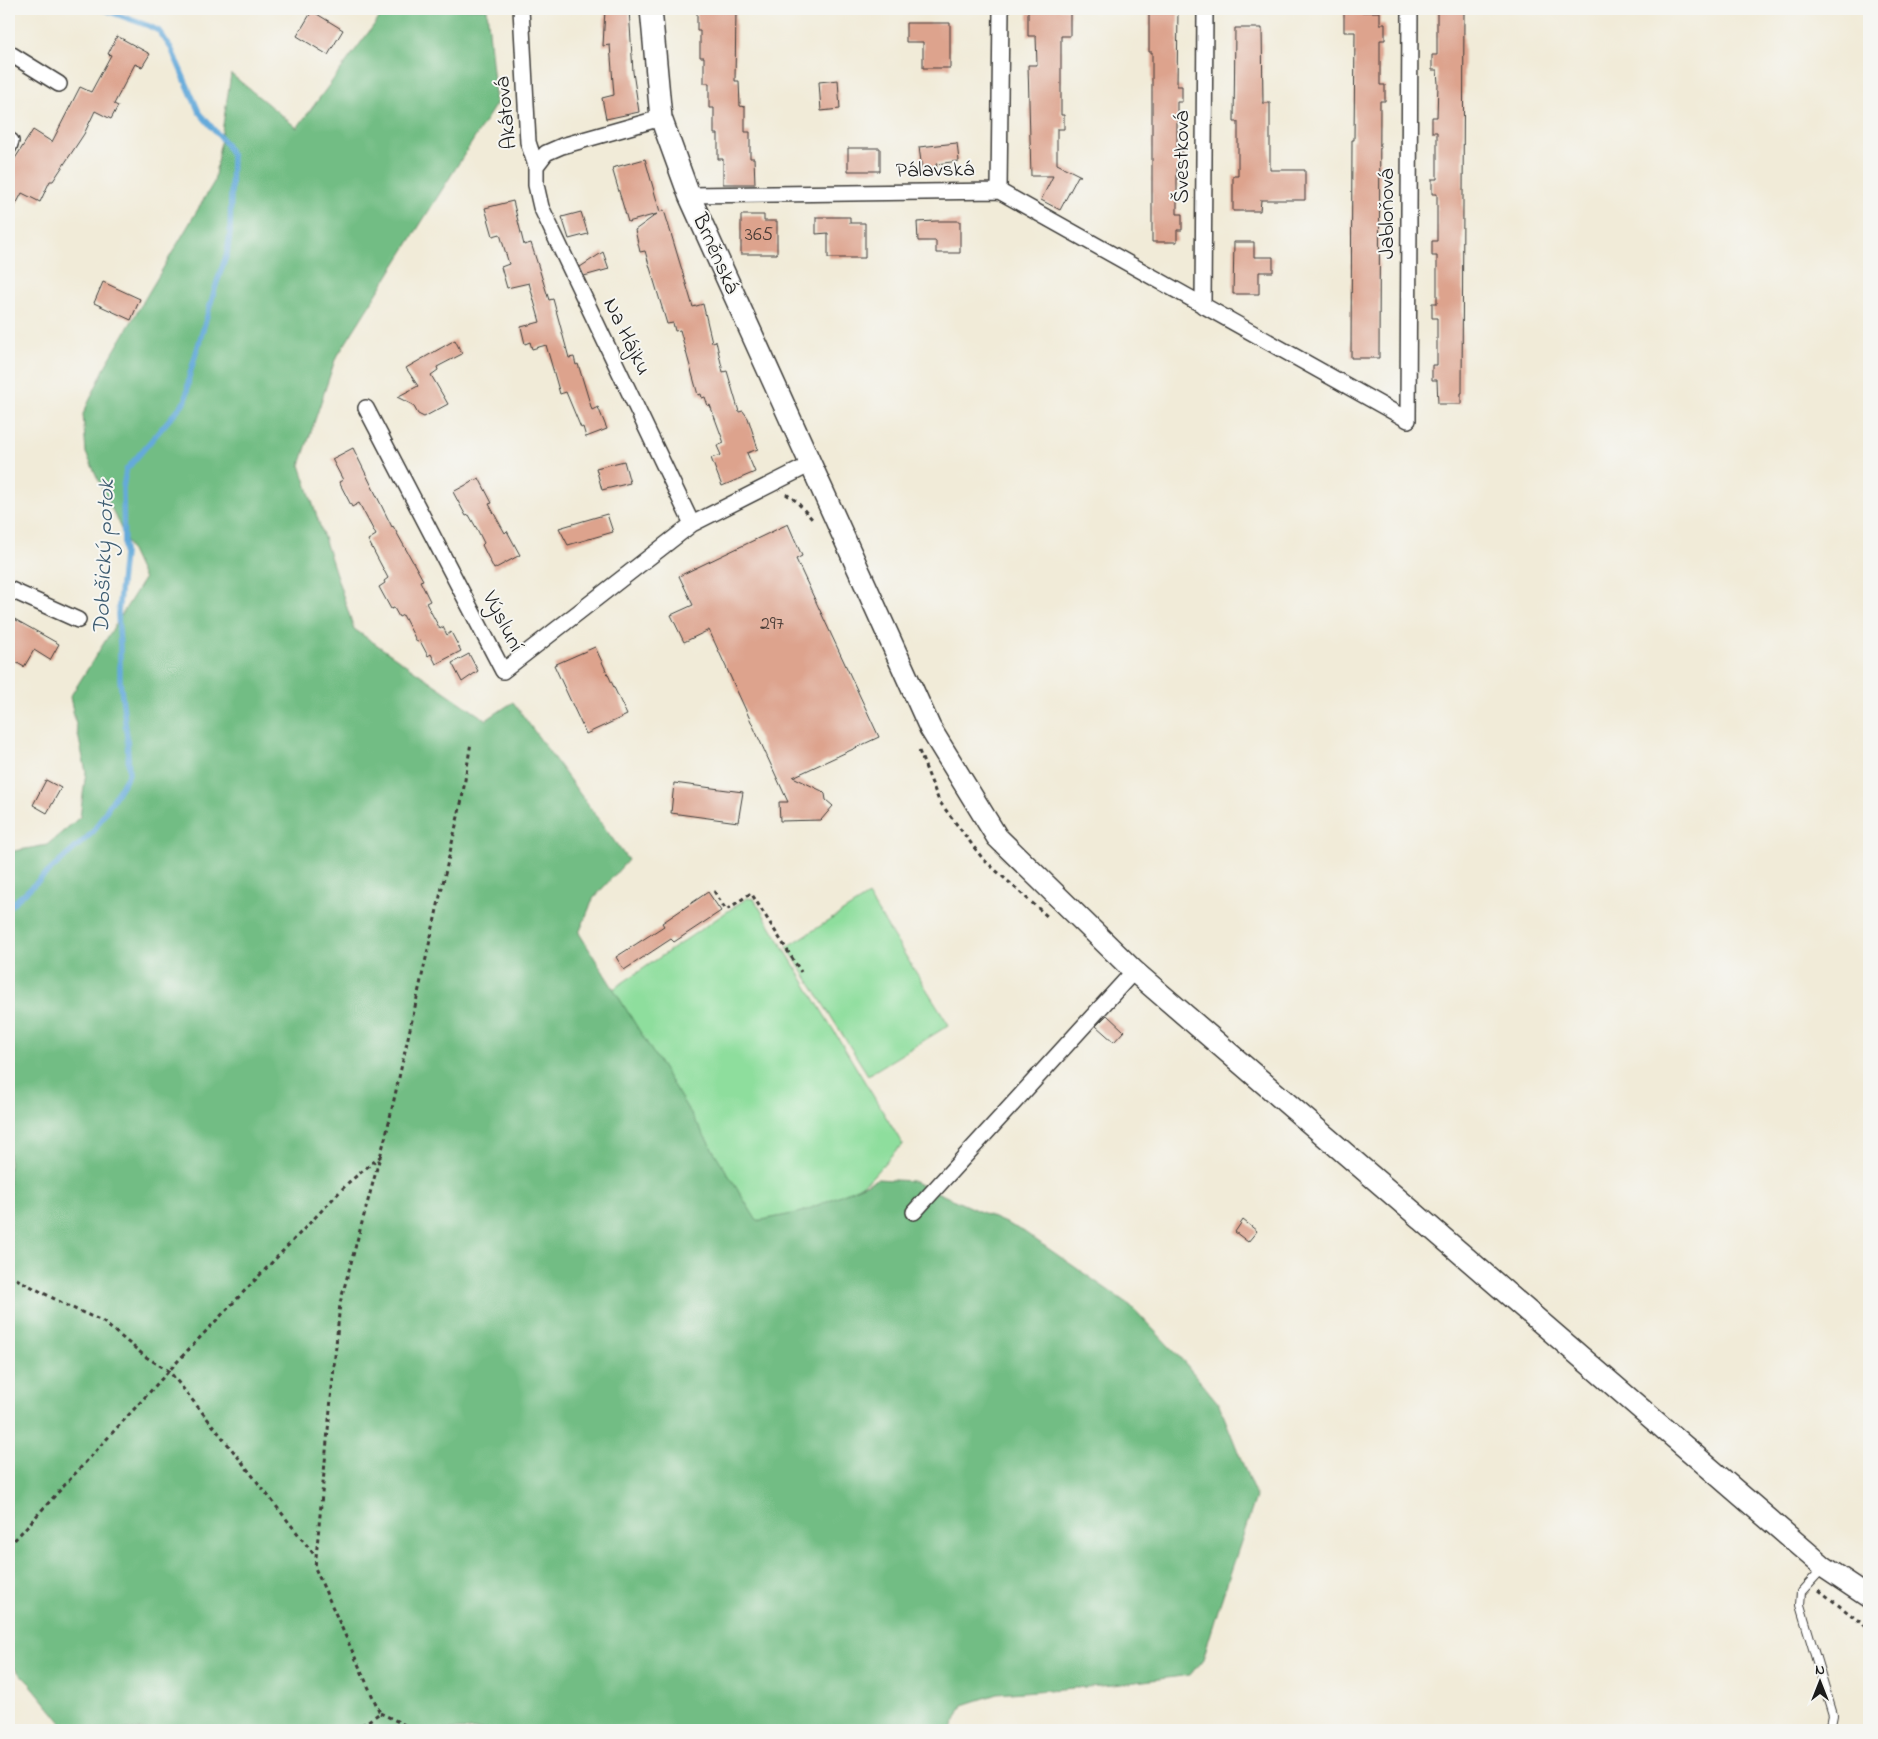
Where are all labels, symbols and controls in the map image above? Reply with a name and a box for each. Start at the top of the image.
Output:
street label: Akátová [487,75,527,151]
street label: Švestková [1167,111,1199,203]
street label: Pálavská [895,154,975,188]
street label: Jabloňová [1372,169,1404,259]
street label: Brněnská [683,208,747,299]
house number: 365 [745,221,773,250]
street label: Na Hájku [593,293,659,381]
water label: Dobšický potok [85,477,125,635]
street label: Výsluní [472,585,531,659]
house number: 297 [760,610,784,639]
north arrow [1796,1656,1846,1706]
text: N [1815,1660,1825,1681]

